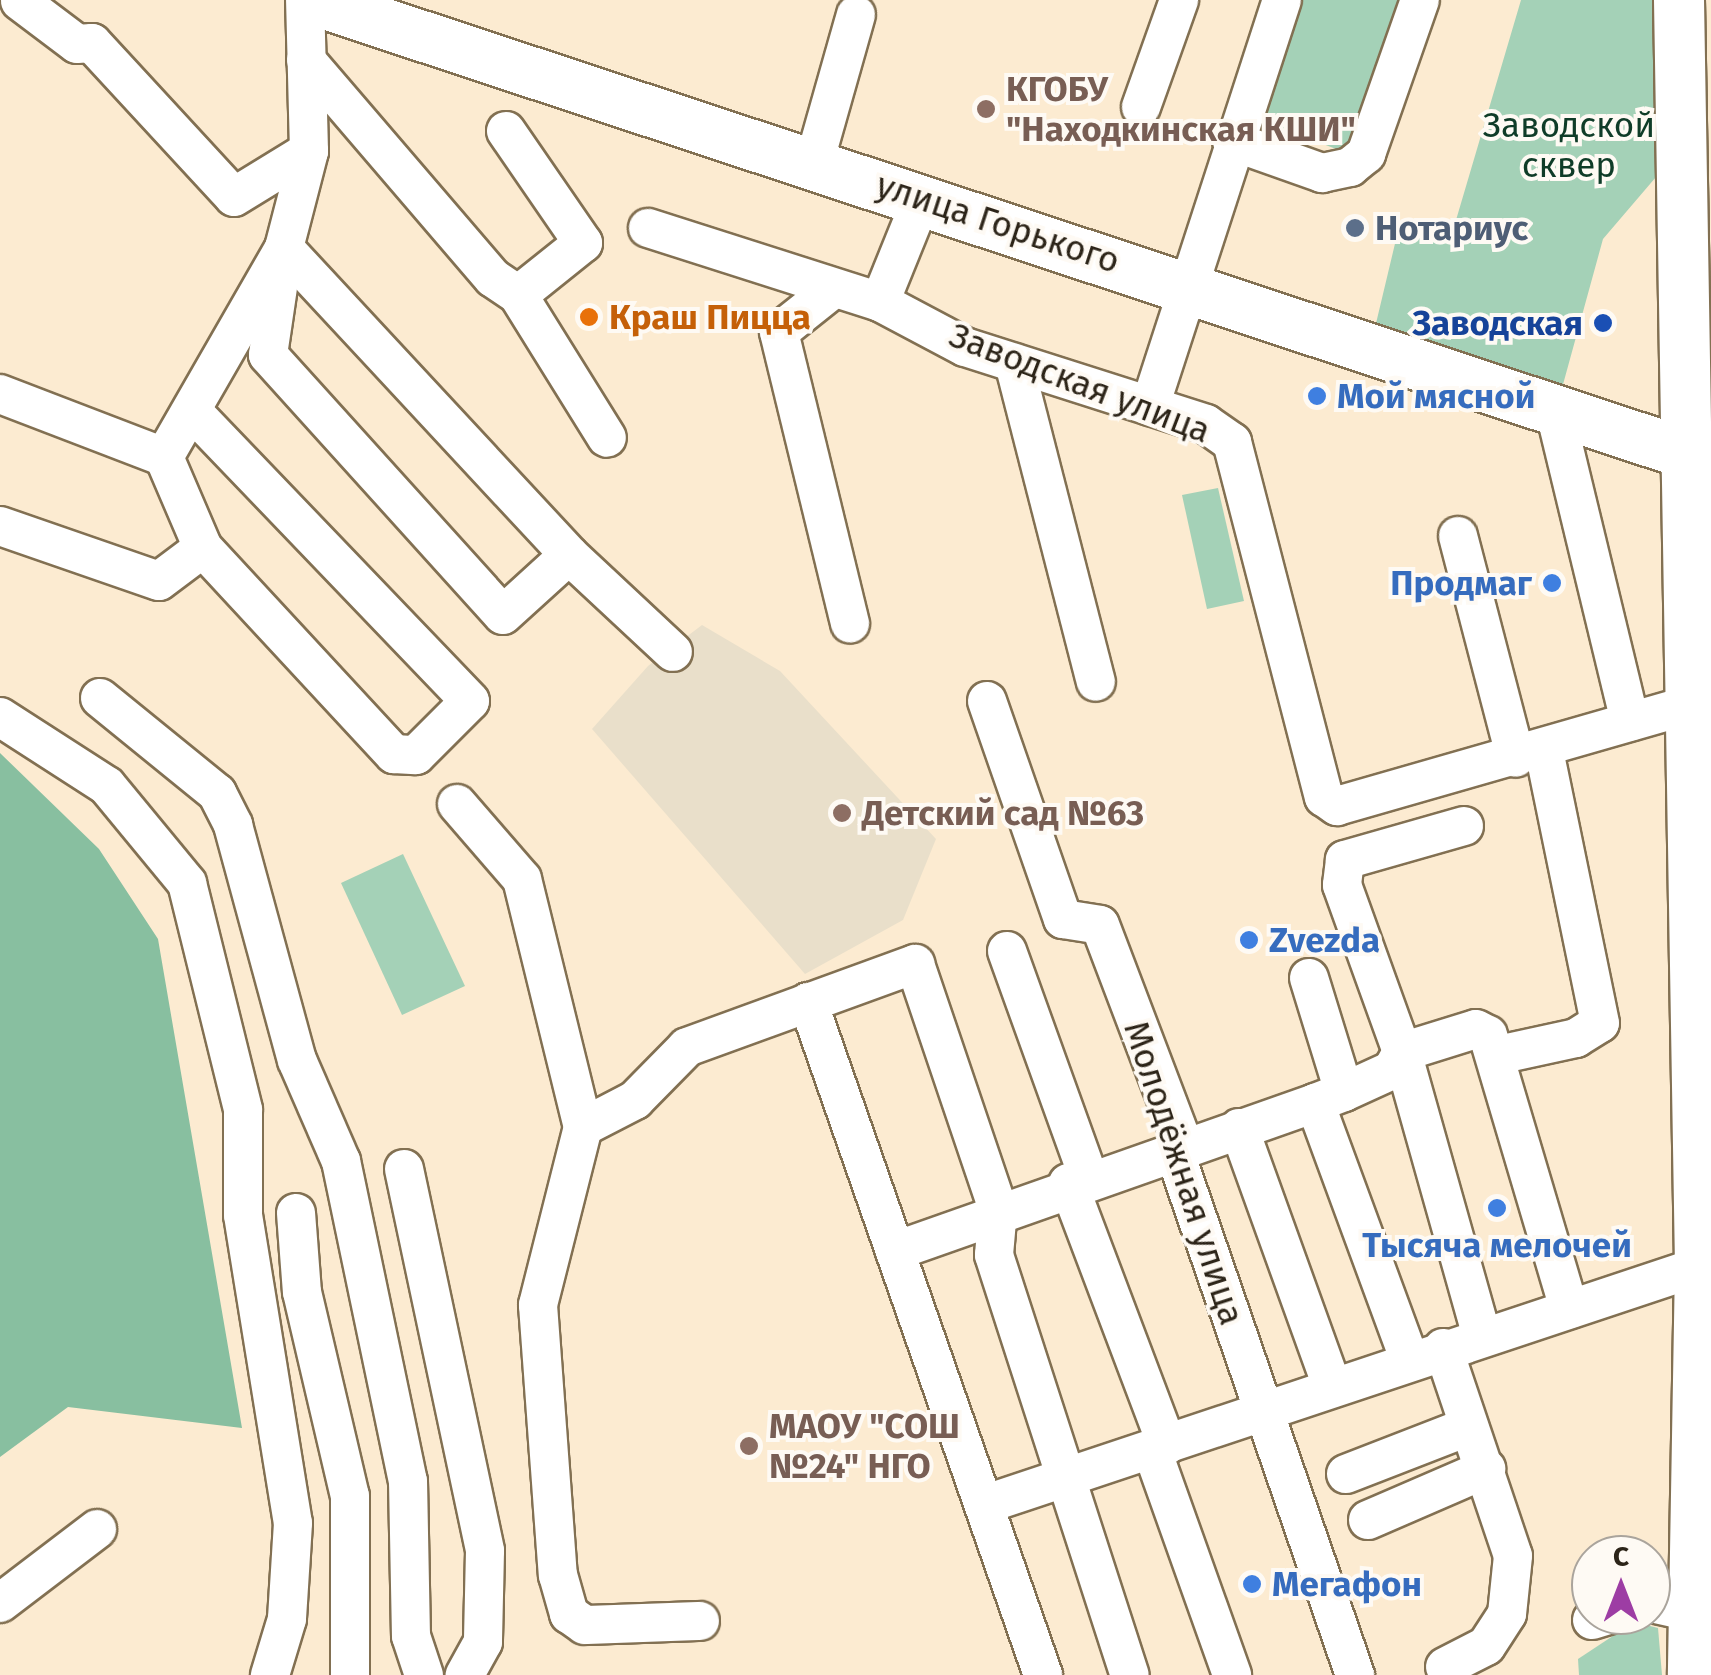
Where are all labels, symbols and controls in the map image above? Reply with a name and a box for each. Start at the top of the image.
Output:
place label: КГОБУ "Находкинская КШИ" [1006,68,1356,150]
marker: КГОБУ "Находкинская КШИ" [975,98,997,120]
park label: Заводской сквер [1483,104,1655,186]
street label: улица Горького [871,164,1125,282]
place label: Нотариус [1375,207,1528,249]
marker: Нотариус [1344,217,1366,239]
place label: Краш Пицца [609,296,811,338]
place label: Заводская [1412,302,1583,344]
marker: Краш Пицца [578,306,600,328]
marker: Заводская [1592,312,1614,334]
street label: Заводская улица [944,314,1216,452]
place label: Мой мясной [1337,375,1535,417]
marker: Мой мясной [1306,385,1328,407]
place label: Продмаг [1390,562,1532,604]
marker: Продмаг [1541,572,1563,594]
place label: Детский сад №63 [862,792,1144,834]
marker: Детский сад №63 [831,802,853,824]
place label: Zvezda [1269,919,1380,961]
marker: Zvezda [1238,929,1260,951]
street label: Молодёжная улица [1115,1016,1253,1330]
marker: Тысяча мелочей [1486,1197,1508,1219]
place label: Тысяча мелочей [1362,1224,1632,1266]
place label: МАОУ "СОШ №24" НГО [769,1405,960,1487]
marker: МАОУ "СОШ №24" НГО [738,1435,760,1457]
north arrow [1571,1535,1671,1635]
text: С [1613,1540,1629,1573]
place label: Мегафон [1272,1563,1422,1605]
marker: Мегафон [1241,1573,1263,1595]

